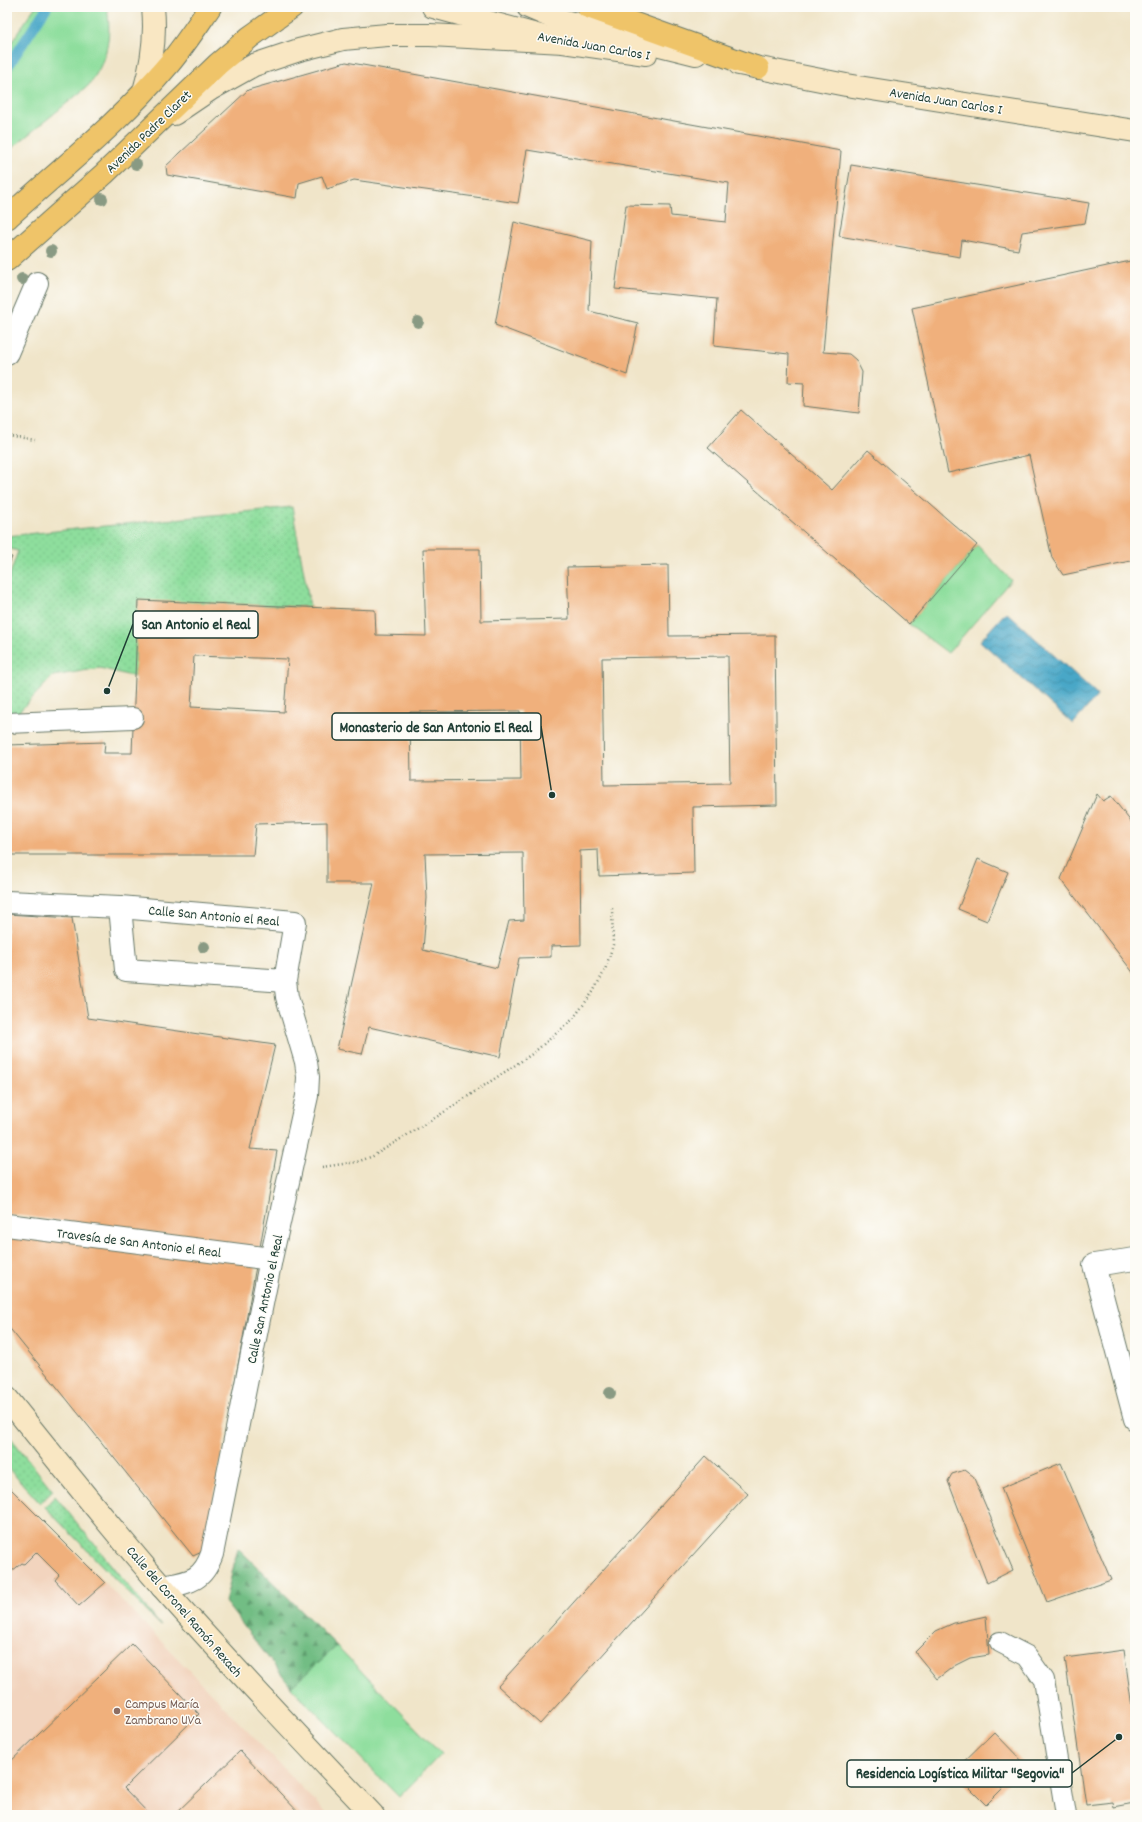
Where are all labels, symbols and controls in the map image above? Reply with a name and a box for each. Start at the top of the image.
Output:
street label: Avenida Juan Carlos I [536,27,652,67]
street label: Avenida Juan Carlos I [888,83,1004,121]
street label: Avenida Padre Claret [102,86,197,179]
callout: San Antonio el Real [133,611,258,638]
text: San Antonio el Real [141,615,251,637]
callout: Monasterio de San Antonio El Real [332,713,541,740]
text: Monasterio de San Antonio El Real [340,718,533,740]
street label: Calle San Antonio el Real [147,901,281,933]
street label: Travesía de San Antonio el Real [55,1224,223,1264]
street label: Calle San Antonio el Real [243,1232,290,1366]
street label: Calle del Coronel Ramón Rexach [121,1542,246,1682]
place label: Campus María Zambrano UVa [125,1695,202,1731]
marker: Campus María Zambrano UVa [112,1706,122,1716]
callout: Residencia Logística Militar "Segovia" [847,1760,1072,1787]
text: Residencia Logística Militar "Segovia" [856,1764,1064,1786]

